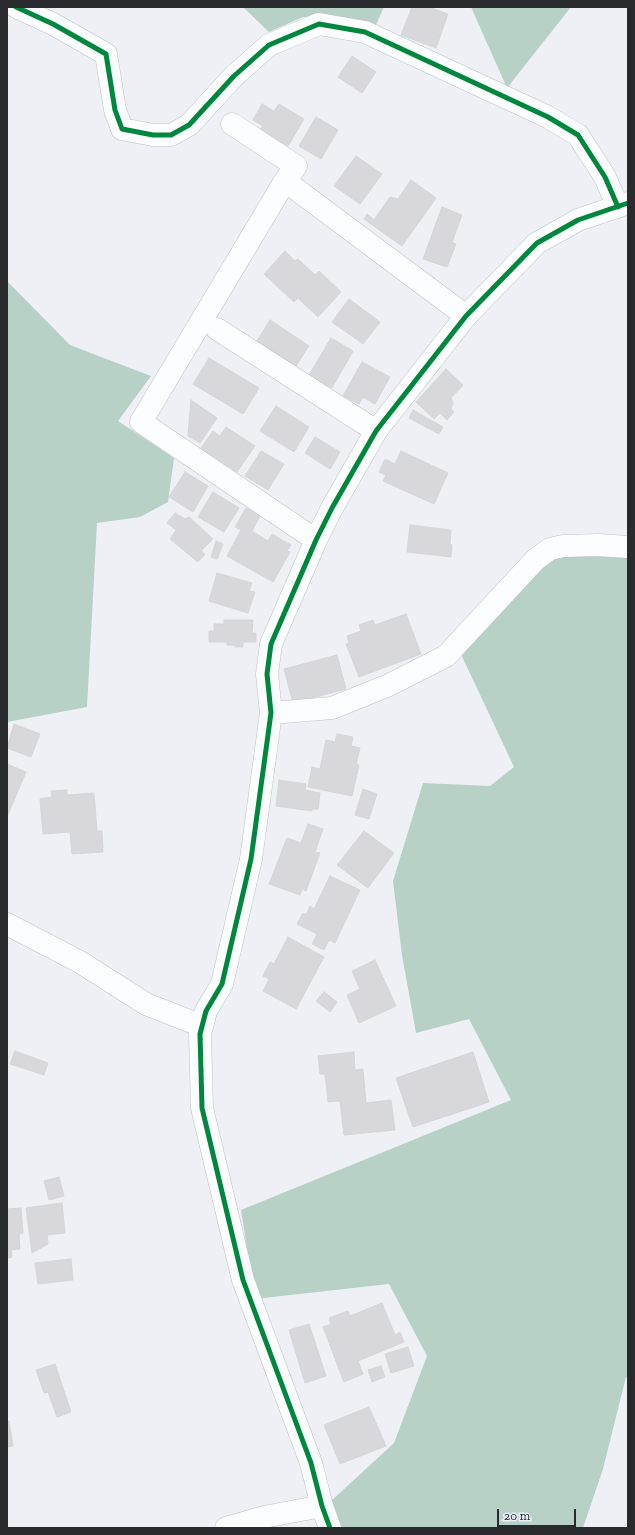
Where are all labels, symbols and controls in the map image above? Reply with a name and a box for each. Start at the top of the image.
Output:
scale bar [499,1501,578,1527]
text: 20 m [504,1509,530,1523]

